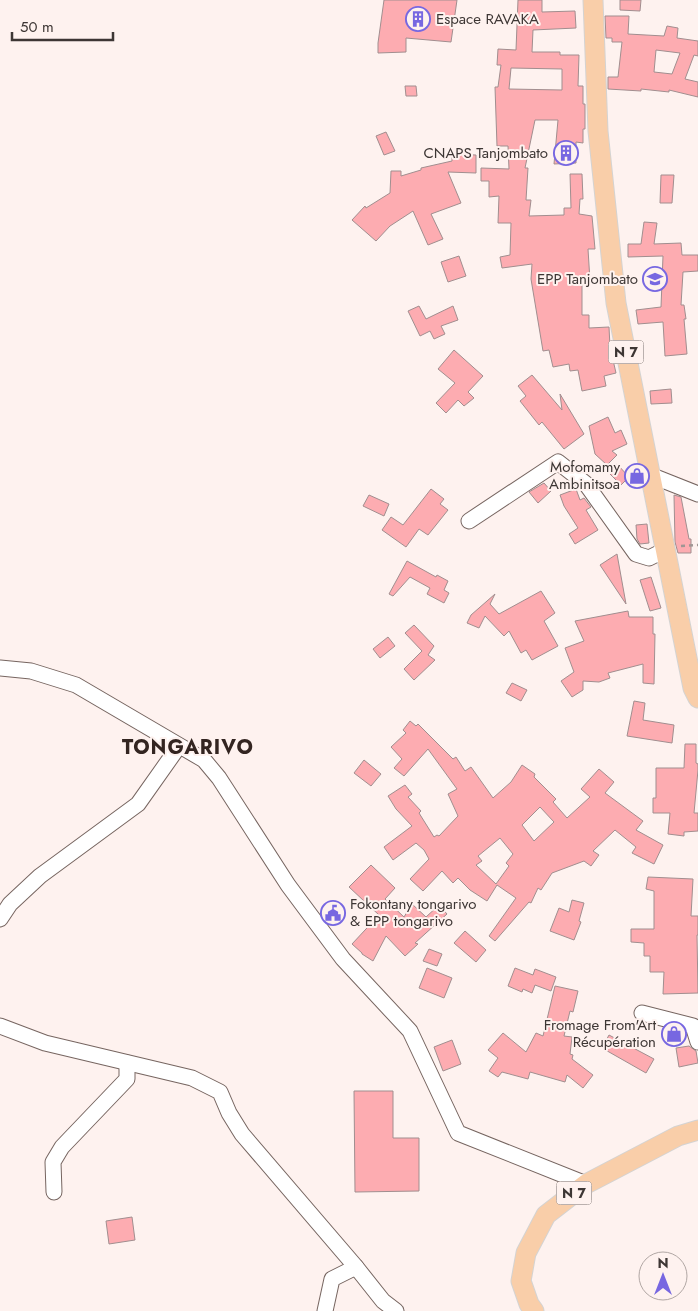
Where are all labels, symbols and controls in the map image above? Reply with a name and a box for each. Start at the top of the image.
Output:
building icon: Espace RAVAKA [405,6,431,32]
place label: Espace RAVAKA [436,8,539,30]
scale bar [12,10,114,42]
text: 50 m [20,16,54,38]
building icon: CNAPS Tanjombato [553,140,579,166]
place label: CNAPS Tanjombato [423,142,548,164]
school or university icon: EPP Tanjombato [642,266,668,292]
place label: EPP Tanjombato [537,268,638,290]
road number: N 7 [608,341,644,364]
place label: Mofomamy Ambinitsoa [549,456,620,495]
shop icon: Mofomamy Ambinitsoa [624,463,650,489]
district label: TONGARIVO [122,733,254,762]
place label: Fokontany tongarivo & EPP tongarivo [350,893,476,932]
public building icon: Fokontany tongarivo & EPP tongarivo [320,900,346,926]
place label: Fromage From'Art Récupération [544,1014,656,1053]
shop icon: Fromage From'Art Récupération [661,1021,687,1047]
road number: N 7 [556,1182,592,1204]
north arrow [638,1251,688,1301]
text: N [657,1253,669,1273]

